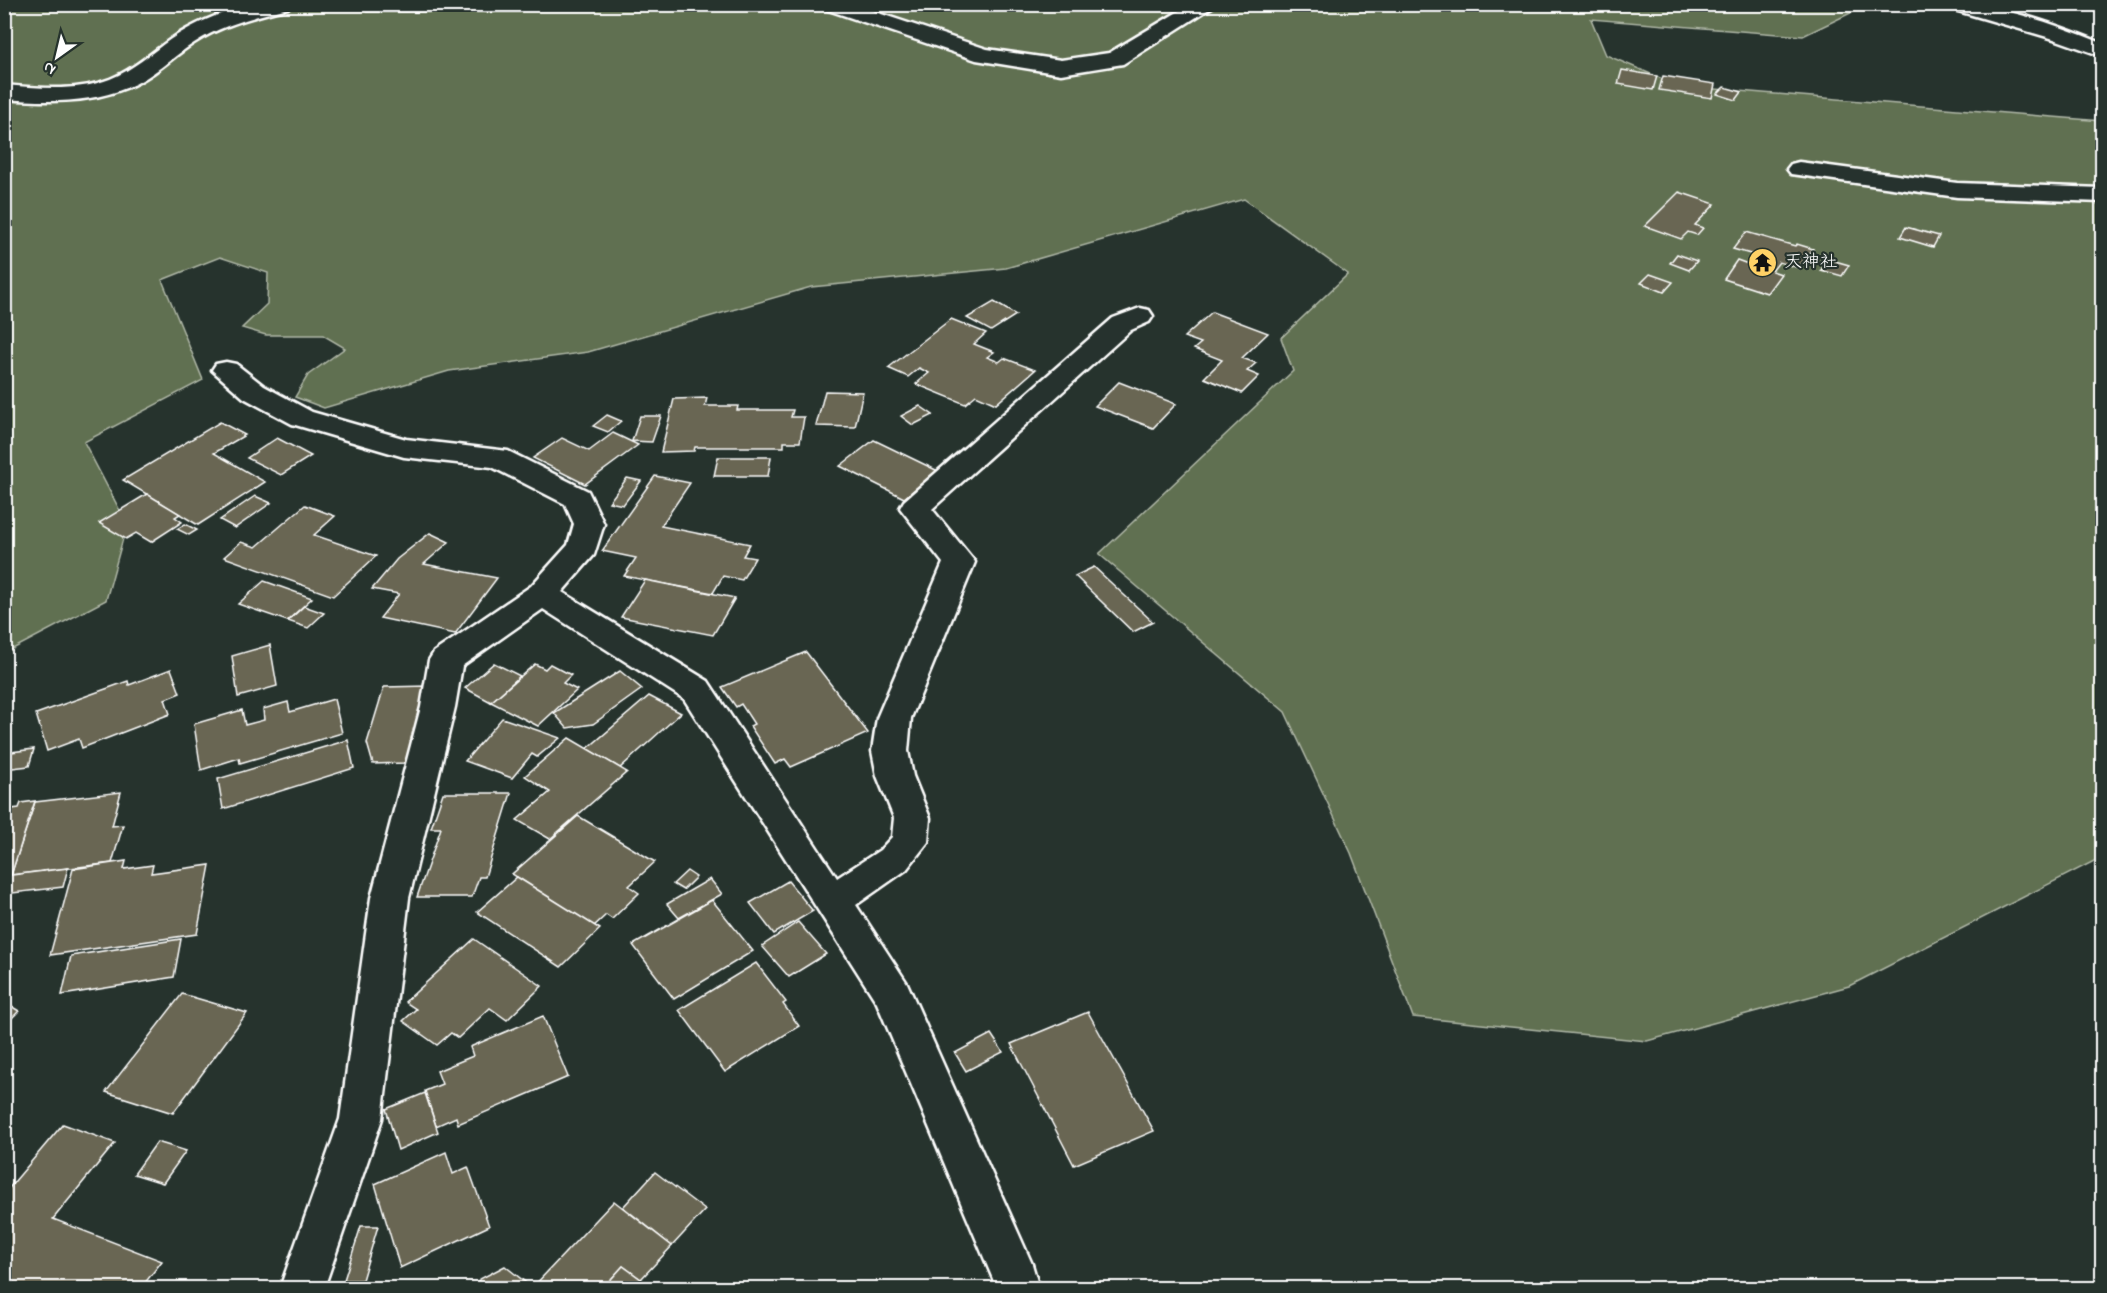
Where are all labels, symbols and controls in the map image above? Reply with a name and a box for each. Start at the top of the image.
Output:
north arrow [27,27,87,87]
text: N [38,55,61,81]
temple icon: 天神社 [1747,247,1779,279]
place label: 天神社 [1784,250,1838,276]

